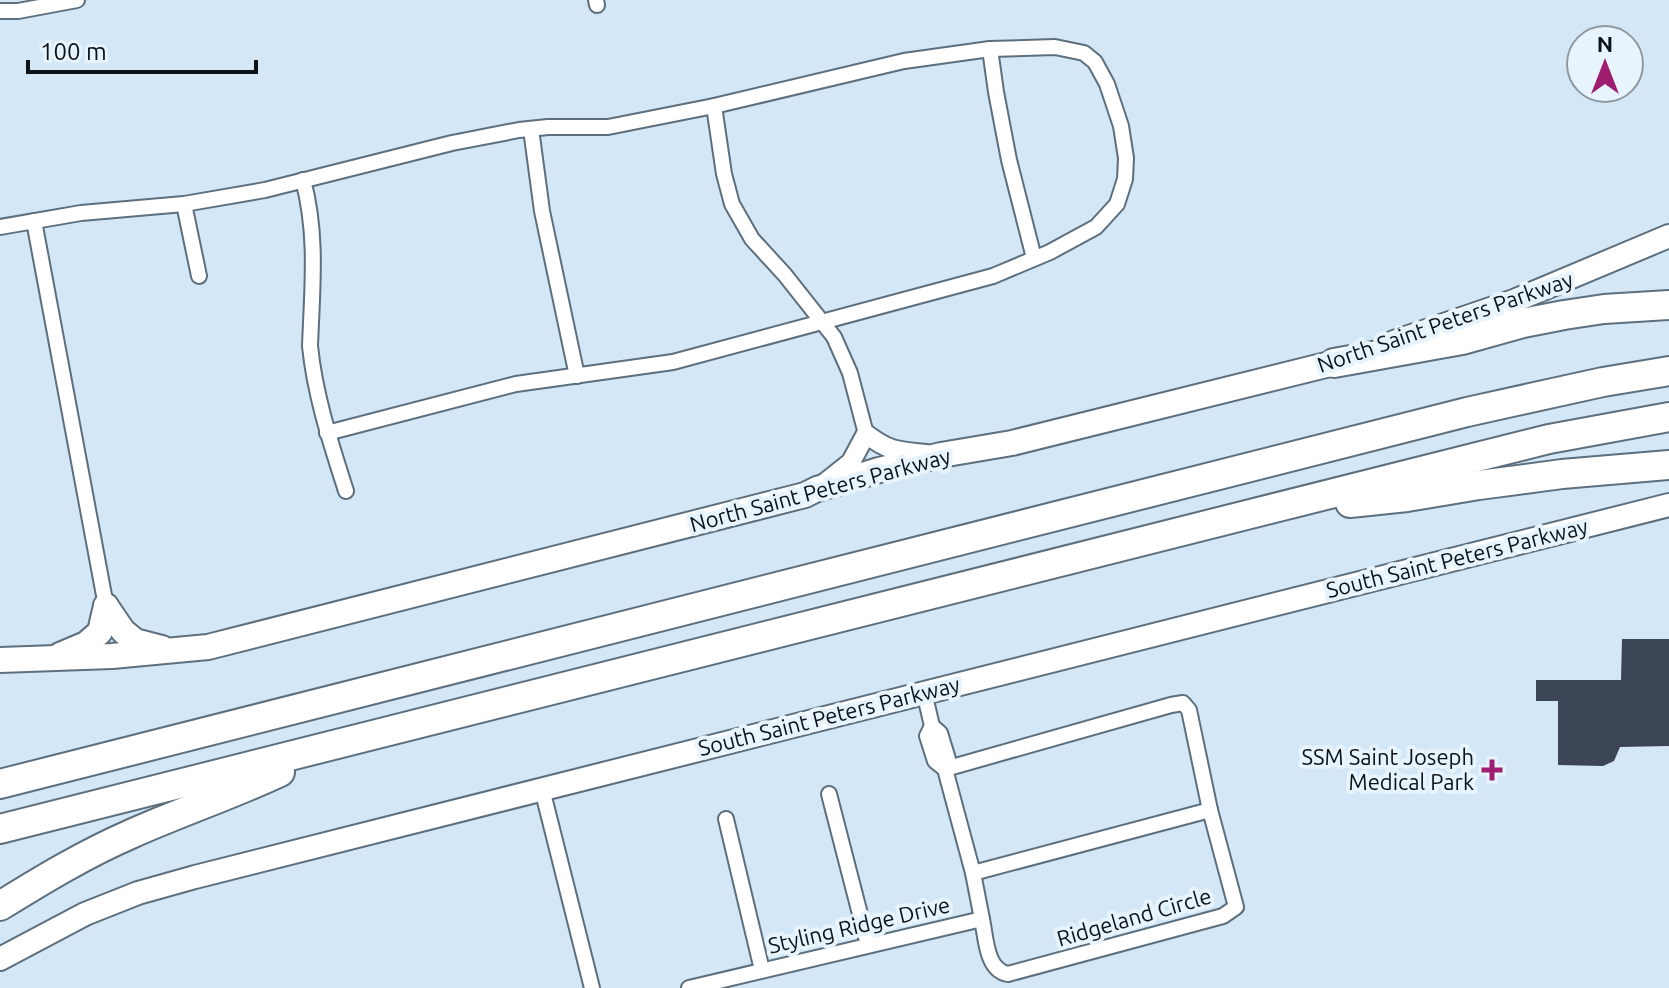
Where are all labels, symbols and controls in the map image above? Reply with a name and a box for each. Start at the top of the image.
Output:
scale bar [28,24,256,74]
north arrow [1565,24,1645,104]
text: N [1597,31,1613,56]
text: 100 m [40,38,107,65]
street label: North Saint Peters Parkway [1314,266,1576,377]
street label: North Saint Peters Parkway [687,443,953,536]
street label: South Saint Peters Parkway [1323,513,1591,602]
street label: South Saint Peters Parkway [695,671,963,760]
place label: SSM Saint Joseph Medical Park [1302,744,1474,794]
marker: SSM Saint Joseph Medical Park [1481,759,1503,781]
street label: Ridgeland Circle [1054,883,1214,951]
street label: Styling Ridge Drive [765,891,952,958]

